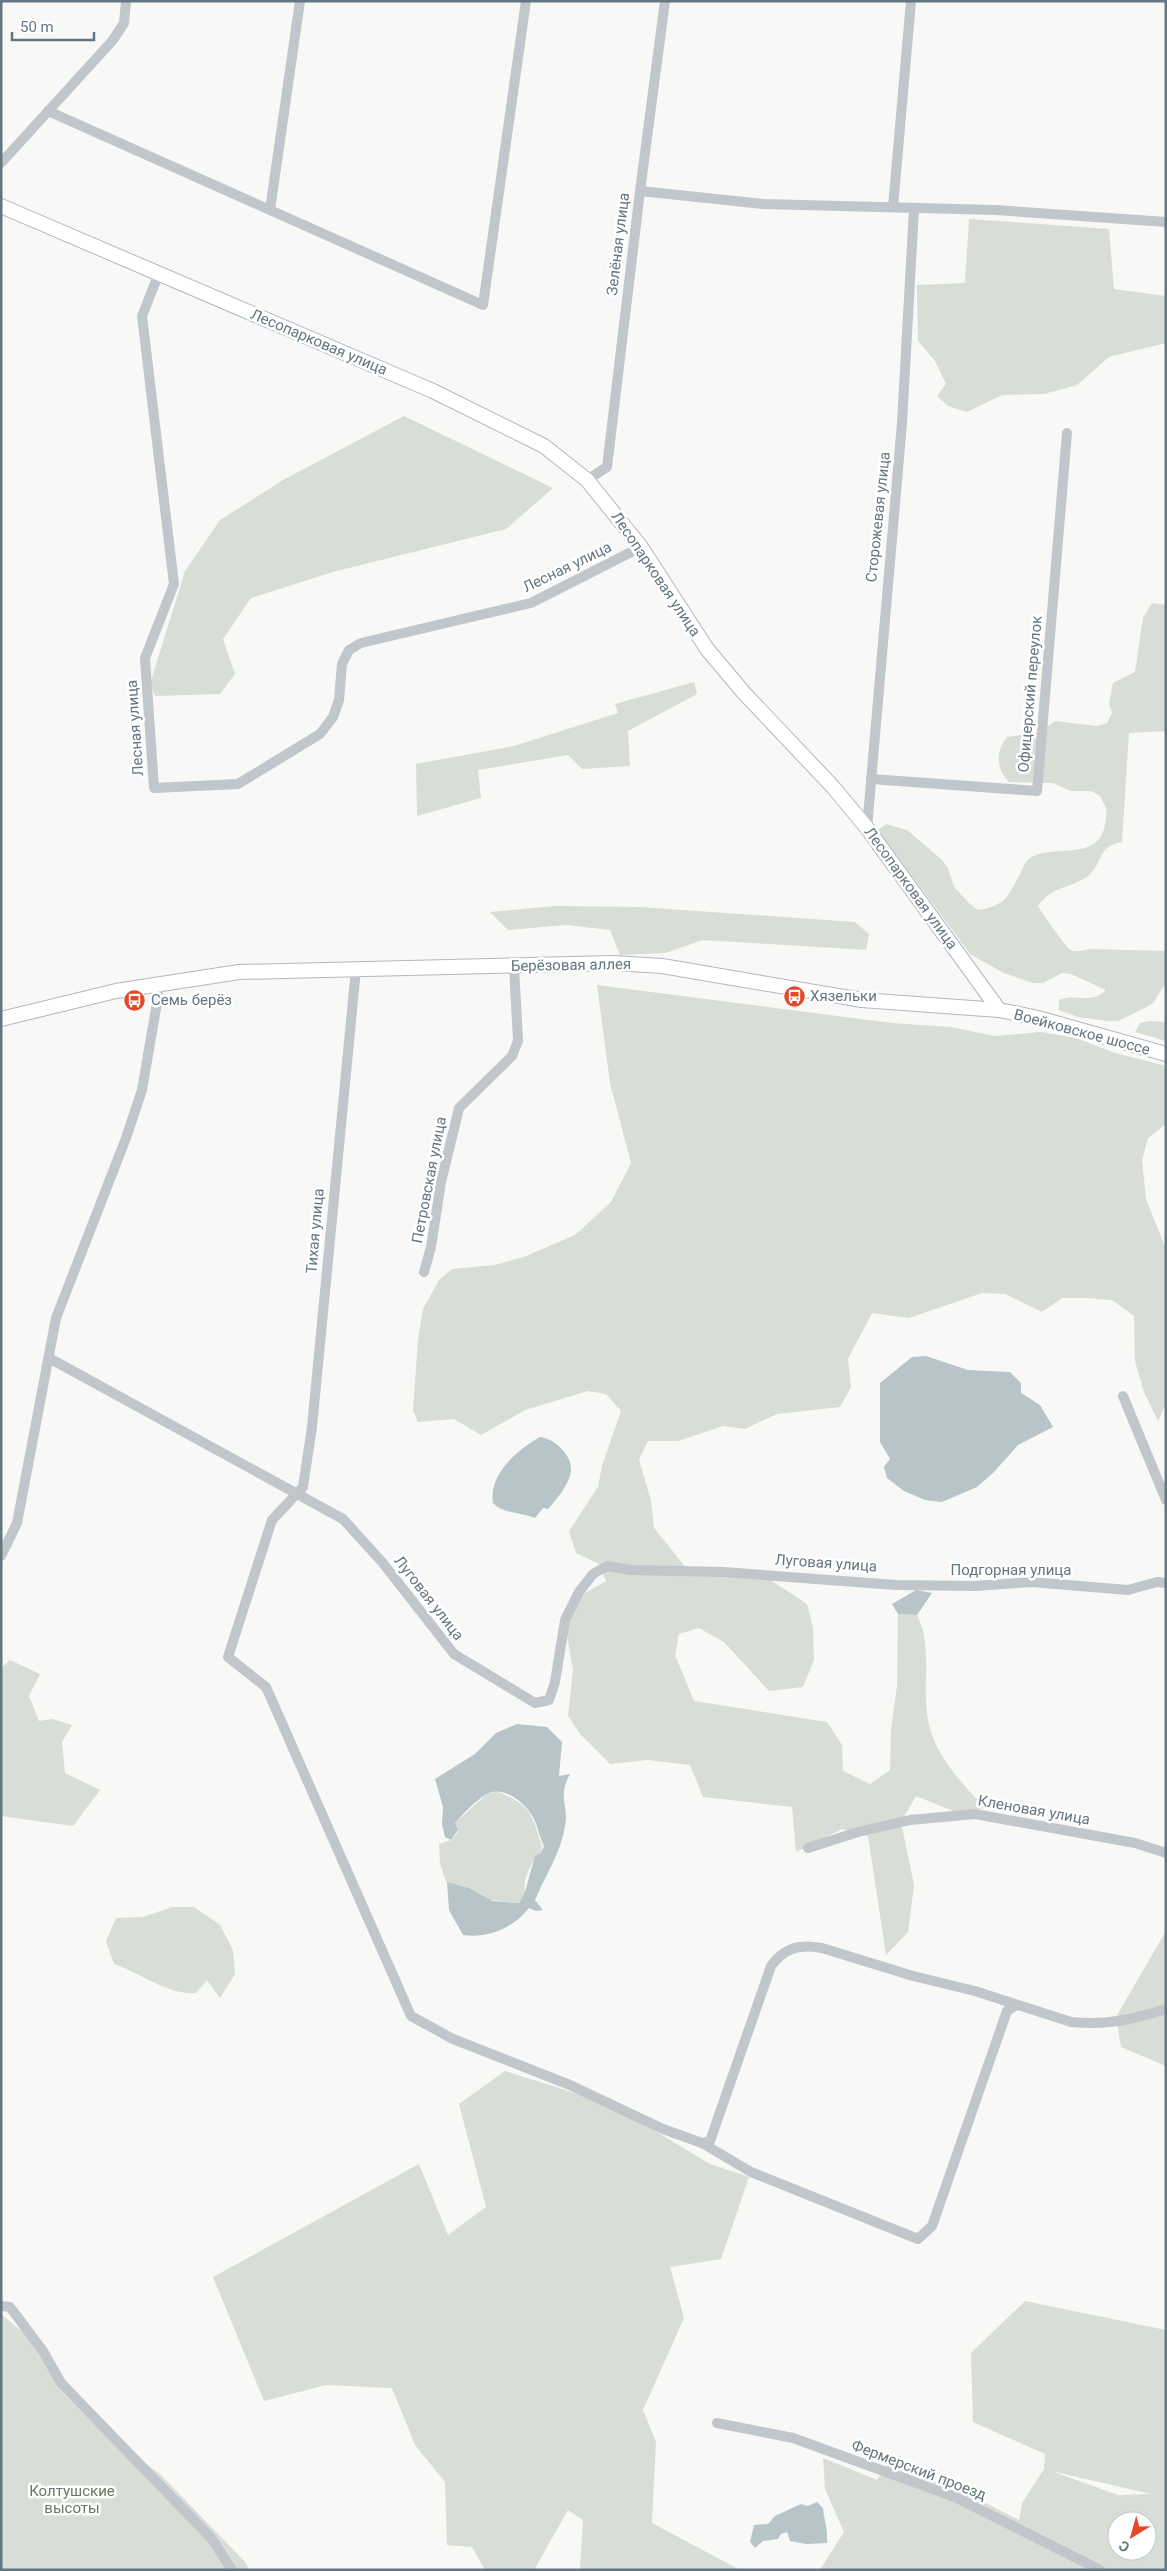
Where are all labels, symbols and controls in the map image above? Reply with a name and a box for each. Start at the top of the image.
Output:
scale bar [12,10,95,42]
text: 50 m [20,18,54,36]
street label: Зелёная улица [603,192,633,296]
street label: Лесопарковая улица [248,305,390,379]
street label: Сторожевая улица [862,451,894,583]
street label: Лесопарковая улица [608,508,704,640]
street label: Лесная улица [520,538,614,596]
street label: Офицерский переулок [1014,615,1046,773]
street label: Лесная улица [123,679,147,777]
street label: Лесопарковая улица [861,823,961,953]
street label: Берёзовая аллея [511,955,631,975]
bus stop icon: Хязельки [782,984,806,1008]
place label: Хязельки [810,987,877,1005]
bus stop icon: Семь берёз [123,988,147,1012]
place label: Семь берёз [151,991,232,1009]
street label: Воейковское шоссе [1012,1005,1152,1059]
street label: Петровская улица [408,1115,450,1245]
street label: Тихая улица [302,1188,328,1274]
street label: Луговая улица [774,1550,878,1576]
street label: Луговая улица [390,1552,468,1644]
street label: Подгорная улица [951,1561,1071,1579]
street label: Кленовая улица [977,1791,1091,1829]
street label: Фермерский проезд [849,2436,989,2504]
park label: Колтушские высоты [29,2482,115,2517]
north arrow [1107,2511,1157,2561]
text: С [1116,2537,1133,2556]

